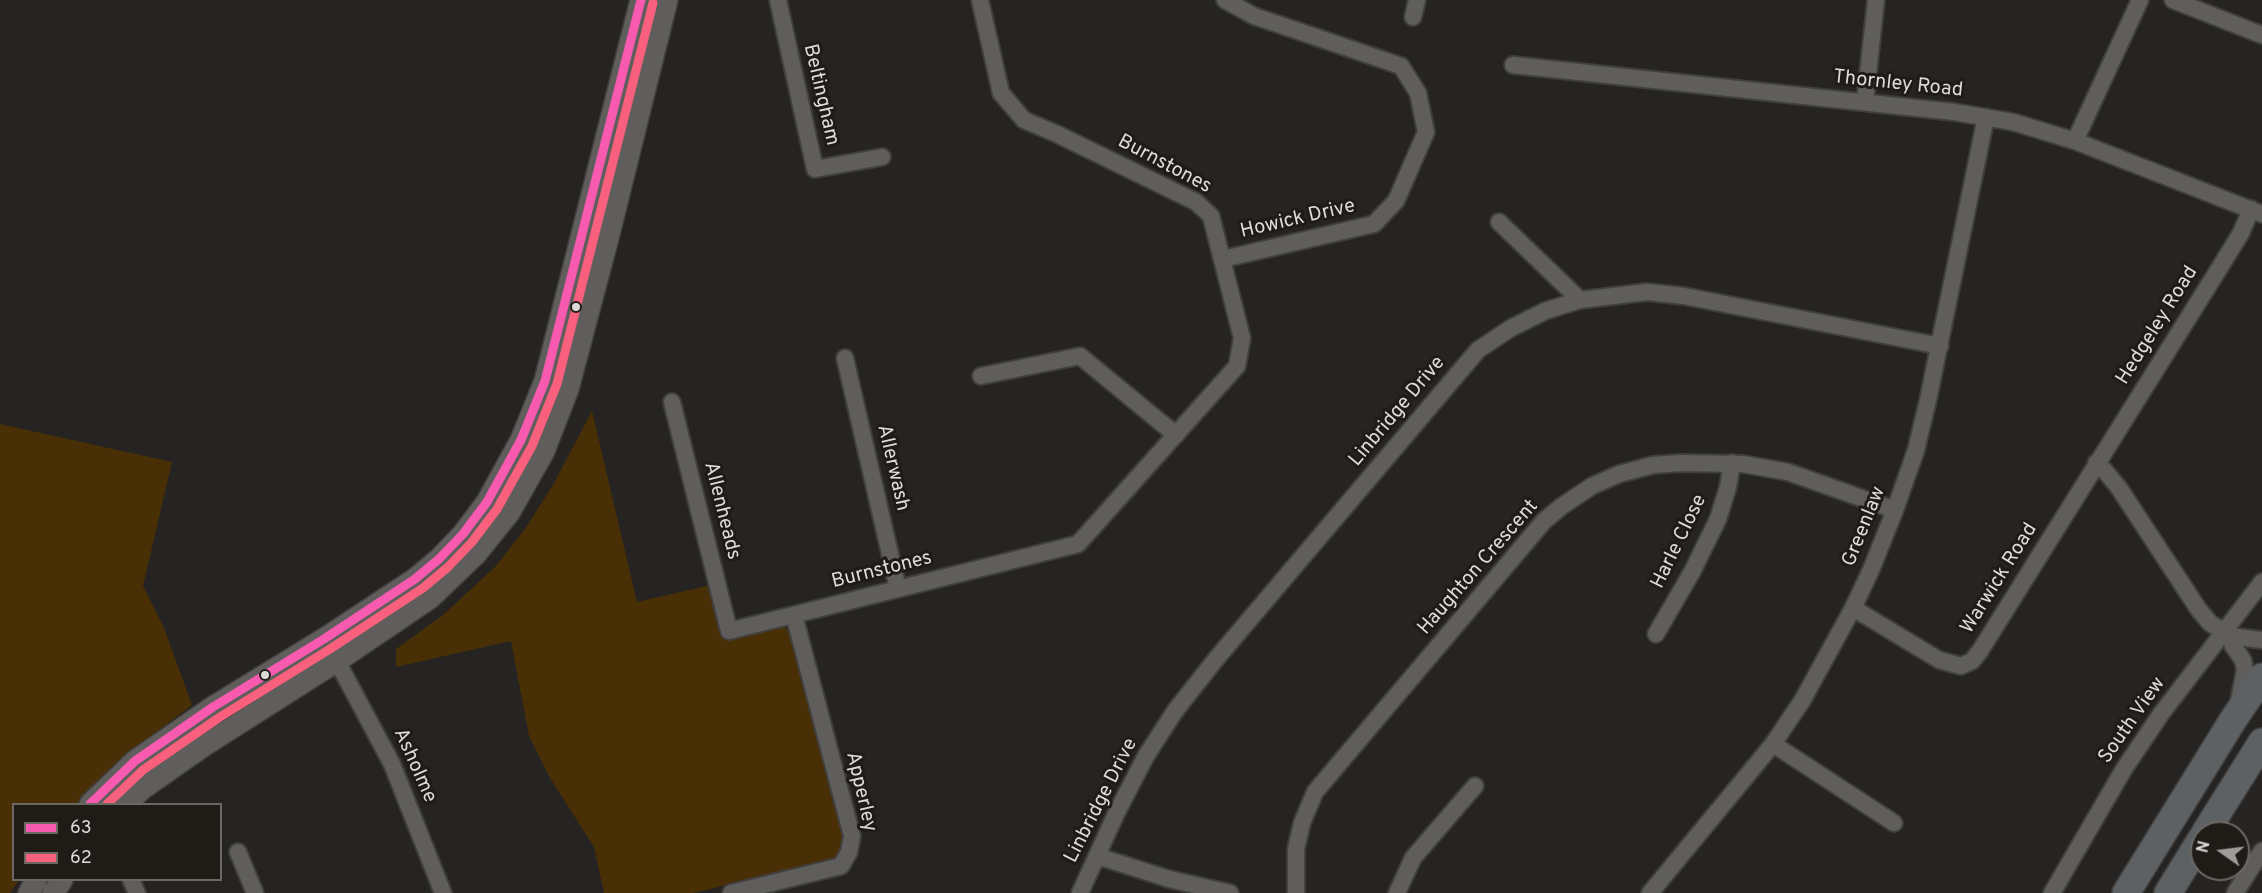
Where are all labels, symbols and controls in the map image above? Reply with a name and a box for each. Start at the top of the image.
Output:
street label: Beltingham [797,42,843,148]
street label: Thornley Road [1832,66,1964,104]
street label: Burnstones [1113,130,1215,200]
street label: Howick Drive [1238,195,1358,245]
street label: Hedgeley Road [2112,262,2204,390]
unlabelled marker [570,301,582,313]
street label: Linbridge Drive [1345,352,1451,472]
street label: Allerwash [870,422,914,514]
street label: Allenheads [697,460,745,562]
street label: Greenlaw [1838,483,1892,571]
street label: Harle Close [1647,491,1713,593]
street label: Haughton Crescent [1414,495,1544,641]
street label: Warwick Road [1956,519,2044,639]
street label: Burnstones [829,547,935,595]
unlabelled marker [259,669,271,681]
street label: South View [2094,673,2172,769]
street label: Asholme [387,725,441,807]
street label: Linbridge Drive [1060,735,1144,867]
street label: Apperley [839,750,881,834]
legend [12,803,222,881]
text: 63 [70,817,92,840]
north arrow [2190,821,2250,881]
text: N [2193,839,2216,855]
text: 62 [70,847,92,870]

